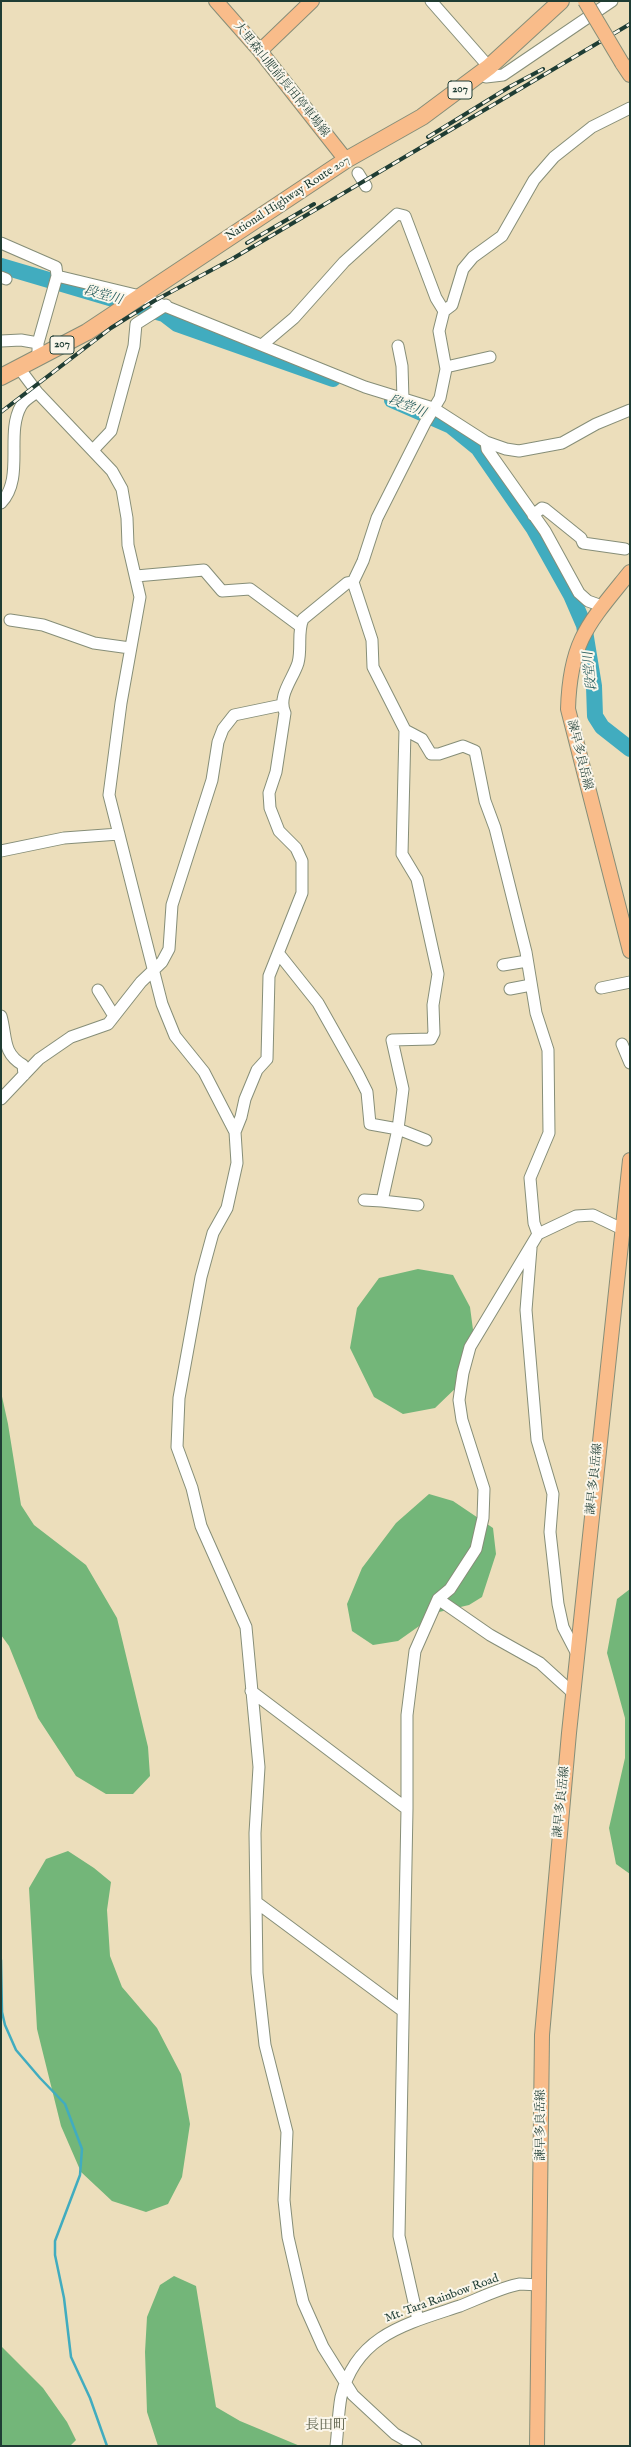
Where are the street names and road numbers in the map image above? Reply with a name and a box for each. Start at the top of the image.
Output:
street label: 大里森山肥前長田停車場線 [230,20,332,140]
road number: 207 [448,81,472,99]
street label: National Highway Route 207 [223,153,353,245]
road number: 207 [50,336,74,354]
street label: 諫早多良岳線 [563,718,595,792]
street label: 諫早多良岳線 [584,1442,606,1516]
street label: 諫早多良岳線 [551,1765,573,1839]
street label: 諫早多良岳線 [535,2089,549,2161]
street label: Mt. Tara Rainbow Road [383,2272,501,2326]

